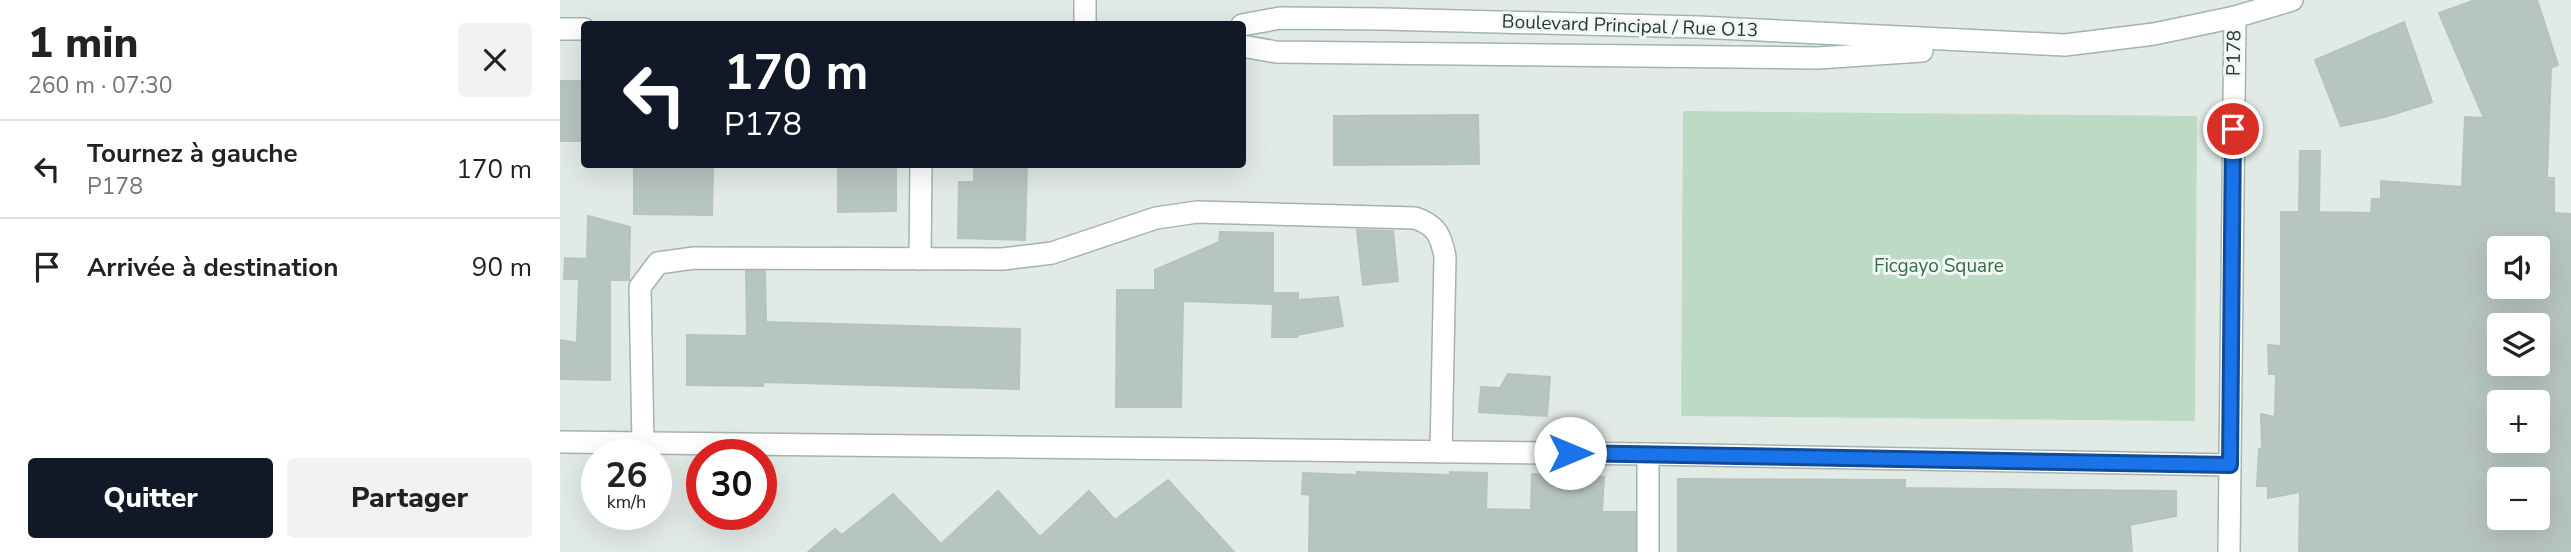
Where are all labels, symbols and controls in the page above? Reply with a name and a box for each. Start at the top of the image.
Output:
street label: Boulevard Principal / Rue O13 [1501,9,1759,43]
text: 1 min [28,15,138,72]
button: close [458,23,532,97]
street label: P178 [2221,30,2247,76]
text: 170 m [724,39,868,106]
icon: left [609,49,700,140]
text: 260 m · 07:30 [28,70,173,101]
pin [2203,99,2263,159]
text: P178 [724,103,802,146]
icon: arrive [2214,110,2252,148]
text: Tournez à gauche [87,136,298,171]
icon: left [28,150,66,188]
text: 170 m [456,152,532,187]
text: P178 [87,171,143,202]
map controls [2487,236,2550,530]
button: sound [2487,236,2550,299]
icon: arrive [28,248,66,286]
text: Arrivée à destination [87,250,338,285]
text: 90 m [472,250,532,285]
park label: Ficgayo Square [1874,253,2004,279]
button: layers [2487,313,2550,376]
button: + [2487,390,2550,453]
position arrow [1533,416,1607,490]
speed limit sign: 30 [686,439,777,530]
text: 26 [605,452,648,499]
button: Quitter [28,458,273,538]
button: Partager [287,458,532,538]
button: − [2487,467,2550,530]
text: km/h [607,490,646,514]

